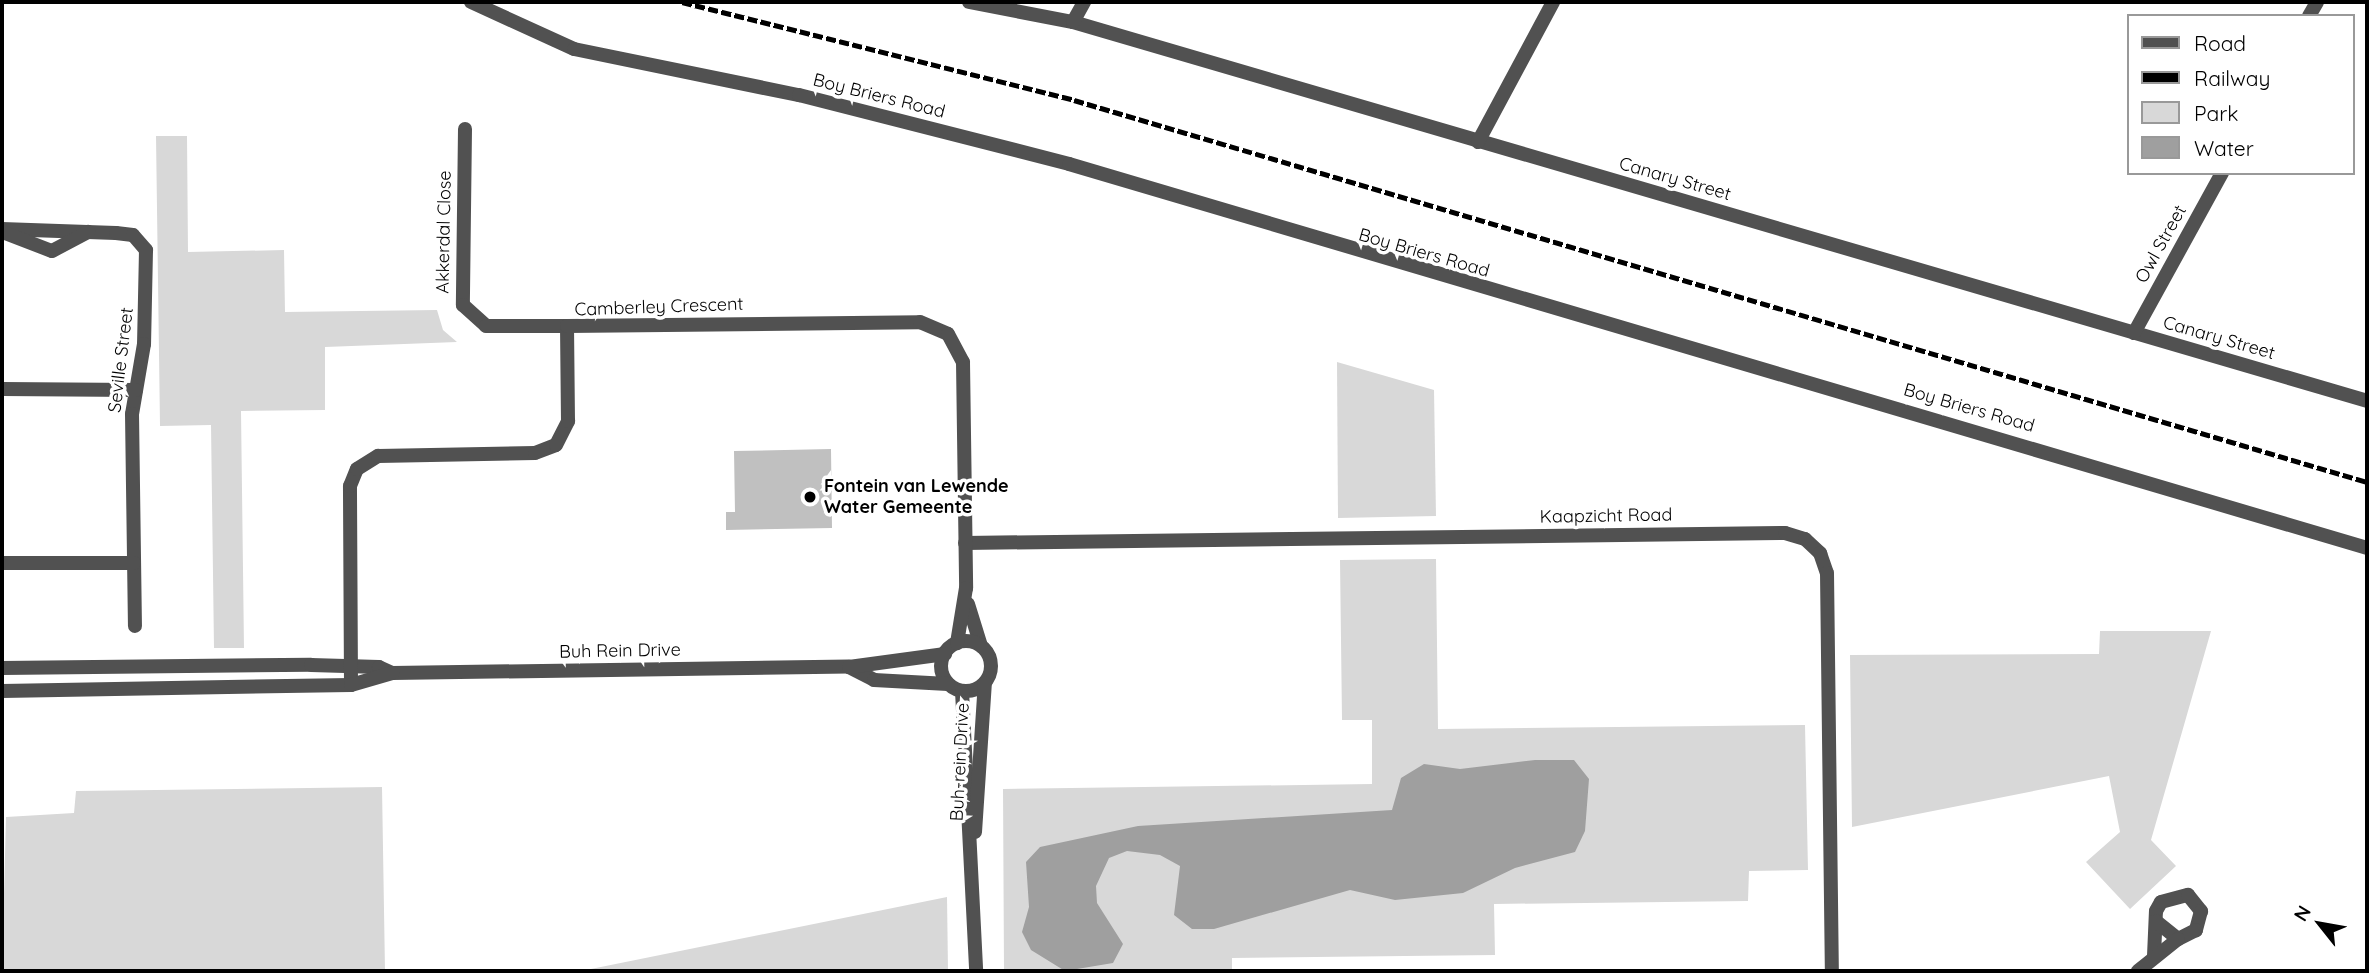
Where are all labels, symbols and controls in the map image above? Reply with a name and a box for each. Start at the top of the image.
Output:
legend [2128,14,2355,175]
text: Road [2194,30,2246,56]
text: Railway [2194,65,2270,91]
street label: Boy Briers Road [811,69,947,123]
text: Park [2194,100,2238,126]
text: Water [2194,135,2254,161]
street label: Canary Street [1617,153,1733,205]
street label: Akkerdal Close [432,170,456,294]
street label: Owl Street [2131,201,2191,287]
street label: Boy Briers Road [1356,224,1492,282]
street label: Camberley Crescent [574,293,744,321]
street label: Seville Street [104,306,138,414]
street label: Canary Street [2161,312,2277,364]
street label: Boy Briers Road [1901,379,2037,437]
place label: Fontein van Lewende Water Gemeente [824,476,1009,518]
marker: Fontein van Lewende Water Gemeente [802,489,818,505]
street label: Kaapzicht Road [1540,504,1672,528]
street label: Buh Rein Drive [559,639,681,663]
street label: Buh-rein Drive [946,702,974,822]
north arrow [2285,889,2355,959]
text: N [2288,901,2316,925]

